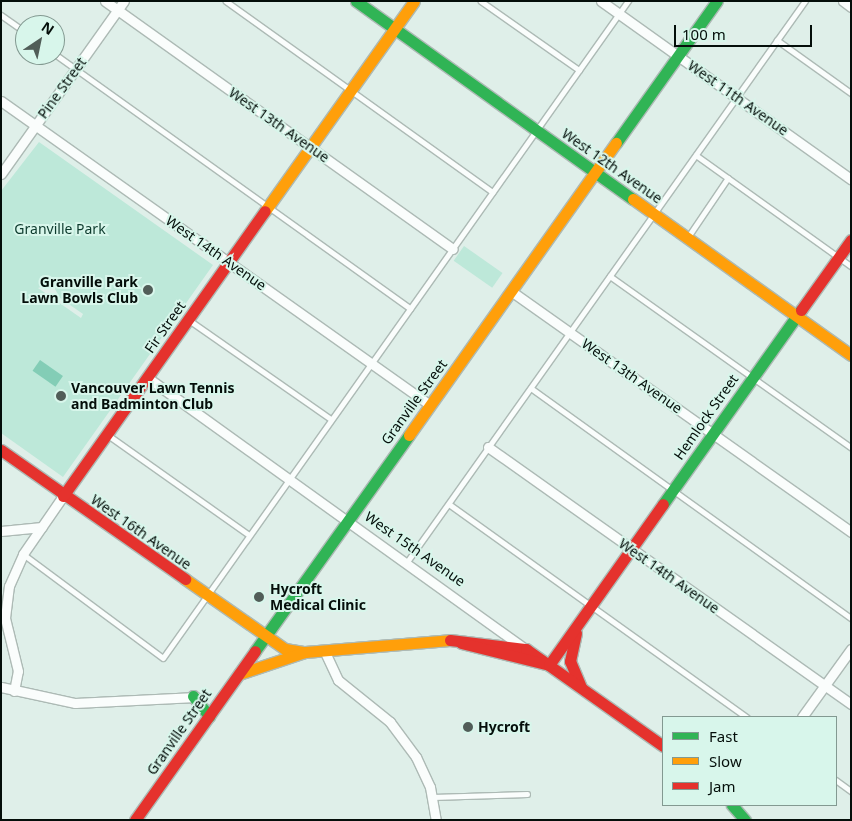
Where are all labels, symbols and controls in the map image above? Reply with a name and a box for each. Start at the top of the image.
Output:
north arrow [15,15,65,65]
scale bar [677,15,814,47]
text: N [38,17,58,39]
text: 100 m [682,24,726,44]
street label: Pine Street [34,54,90,122]
street label: West 11th Avenue [685,57,791,139]
street label: West 13th Avenue [226,84,332,166]
street label: West 12th Avenue [559,125,665,207]
street label: West 14th Avenue [163,212,269,294]
park label: Granville Park [14,221,106,237]
place label: Granville Park Lawn Bowls Club [21,274,138,306]
marker: Granville Park Lawn Bowls Club [142,284,154,296]
street label: Fir Street [141,298,189,356]
street label: West 13th Avenue [579,335,685,417]
street label: Granville Street [378,356,450,448]
street label: Hemlock Street [670,371,742,463]
place label: Vancouver Lawn Tennis and Badminton Club [71,380,234,412]
marker: Vancouver Lawn Tennis and Badminton Club [55,390,67,402]
street label: West 16th Avenue [88,491,194,573]
street label: West 15th Avenue [362,508,468,590]
street label: West 14th Avenue [616,535,722,617]
place label: Hycroft Medical Clinic [270,581,366,614]
marker: Hycroft Medical Clinic [252,590,266,604]
street label: Granville Street [143,686,215,778]
legend [662,716,837,806]
place label: Hycroft [478,719,530,735]
marker: Hycroft [462,721,474,733]
text: Fast [709,726,738,746]
text: Slow [709,751,742,771]
text: Jam [709,776,736,796]

